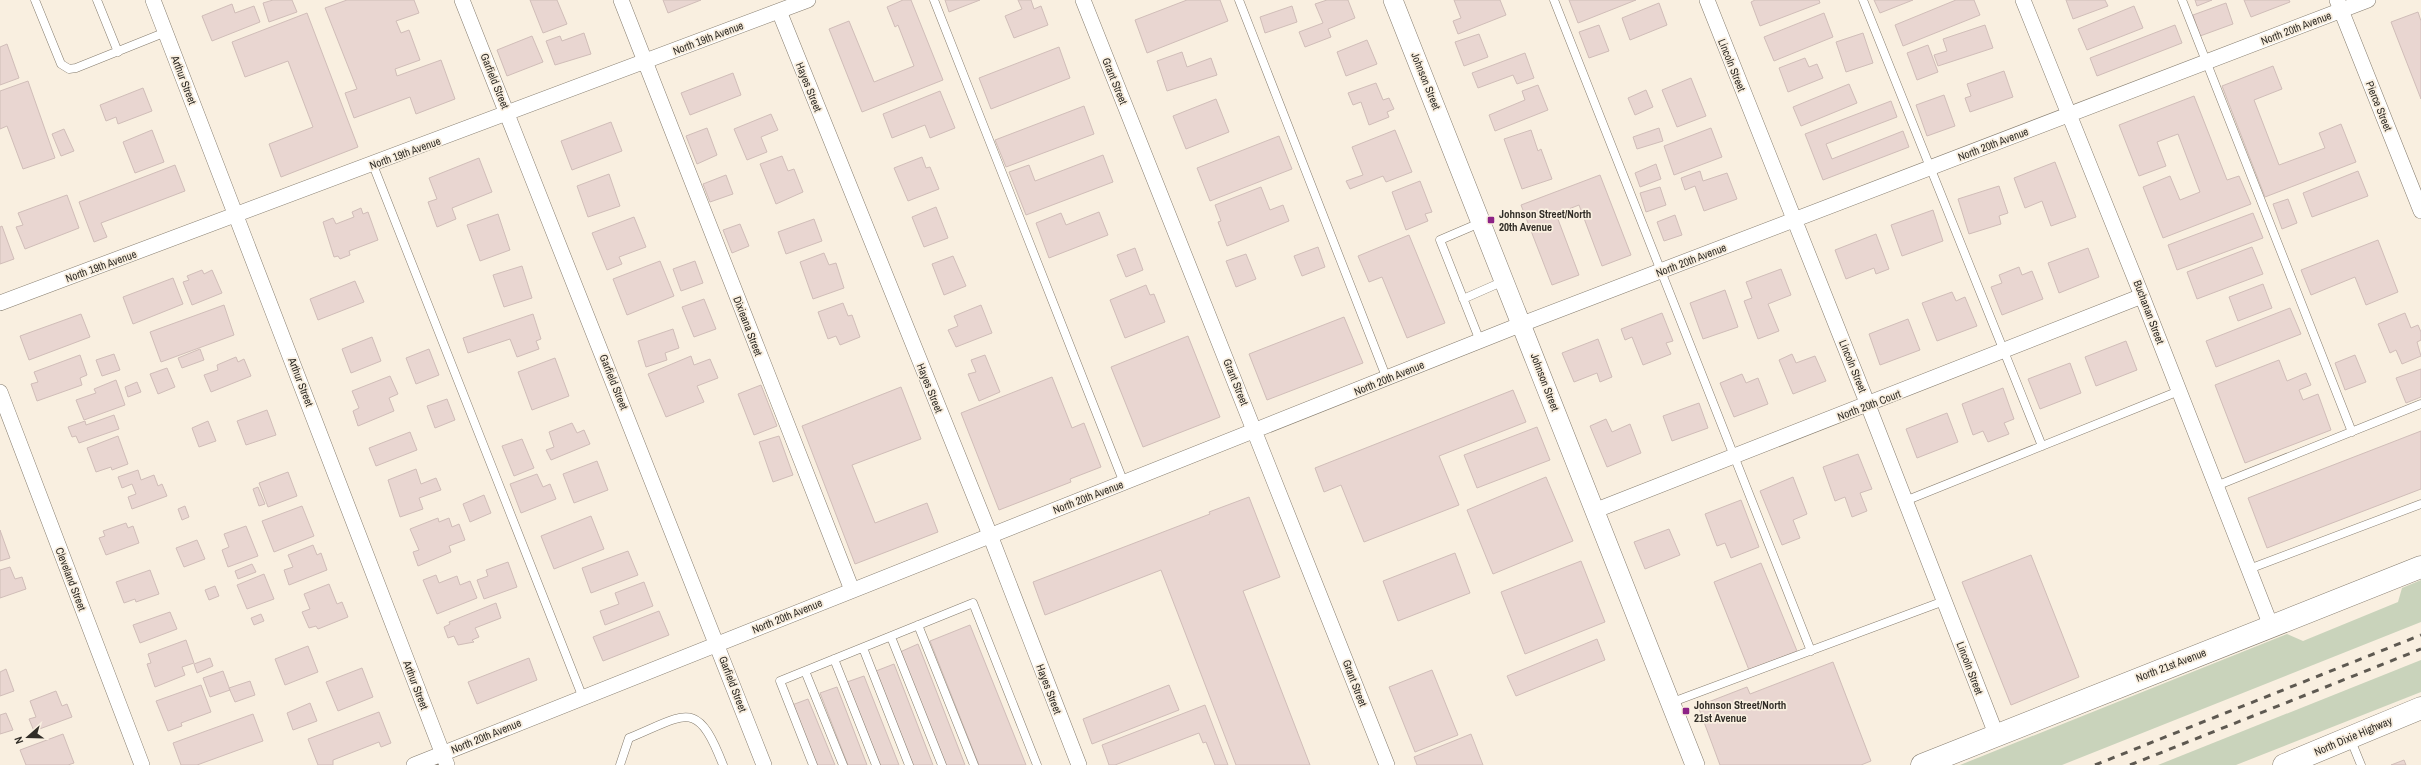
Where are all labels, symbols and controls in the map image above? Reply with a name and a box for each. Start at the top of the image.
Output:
street label: North 20th Avenue [2259,8,2333,48]
street label: North 19th Avenue [671,18,745,58]
street label: Lincoln Street [1715,37,1749,94]
street label: Johnson Street [1408,50,1444,112]
street label: Garfield Street [478,51,513,111]
street label: Arthur Street [168,53,200,107]
street label: Grant Street [1099,56,1131,107]
street label: Hayes Street [793,60,825,114]
street label: Pierce Street [2363,79,2396,133]
street label: North 20th Avenue [1956,124,2030,164]
street label: North 19th Avenue [368,134,442,172]
place label: Johnson Street/North 20th Avenue [1499,207,1591,234]
marker: Johnson Street/North 20th Avenue [1486,215,1496,225]
street label: North 20th Avenue [1654,240,1728,280]
street label: North 19th Avenue [64,247,138,285]
street label: Buchanan Street [2130,278,2168,346]
street label: Dixieana Street [730,294,766,358]
street label: Lincoln Street [1836,338,1870,395]
street label: Johnson Street [1528,351,1563,413]
street label: Garfield Street [597,352,632,412]
street label: Arthur Street [285,355,317,409]
street label: Grant Street [1220,357,1252,408]
street label: North 20th Avenue [1352,358,1426,398]
street label: Hayes Street [914,361,946,415]
street label: North 20th Court [1835,386,1903,423]
street label: North 20th Avenue [1051,477,1125,517]
street label: Cleveland Street [53,545,90,613]
street label: North 20th Avenue [750,596,824,636]
street label: Lincoln Street [1953,640,1987,697]
street label: North 21st Avenue [2134,645,2208,685]
street label: Garfield Street [716,654,750,714]
street label: Arthur Street [400,658,432,712]
street label: Grant Street [1340,658,1371,709]
street label: Hayes Street [1033,662,1065,716]
place label: Johnson Street/North 21st Avenue [1694,698,1786,725]
marker: Johnson Street/North 21st Avenue [1681,706,1691,716]
street label: North Dixie Highway [2312,713,2394,759]
street label: North 20th Avenue [449,716,523,756]
north arrow [8,717,48,757]
text: N [11,735,26,746]

